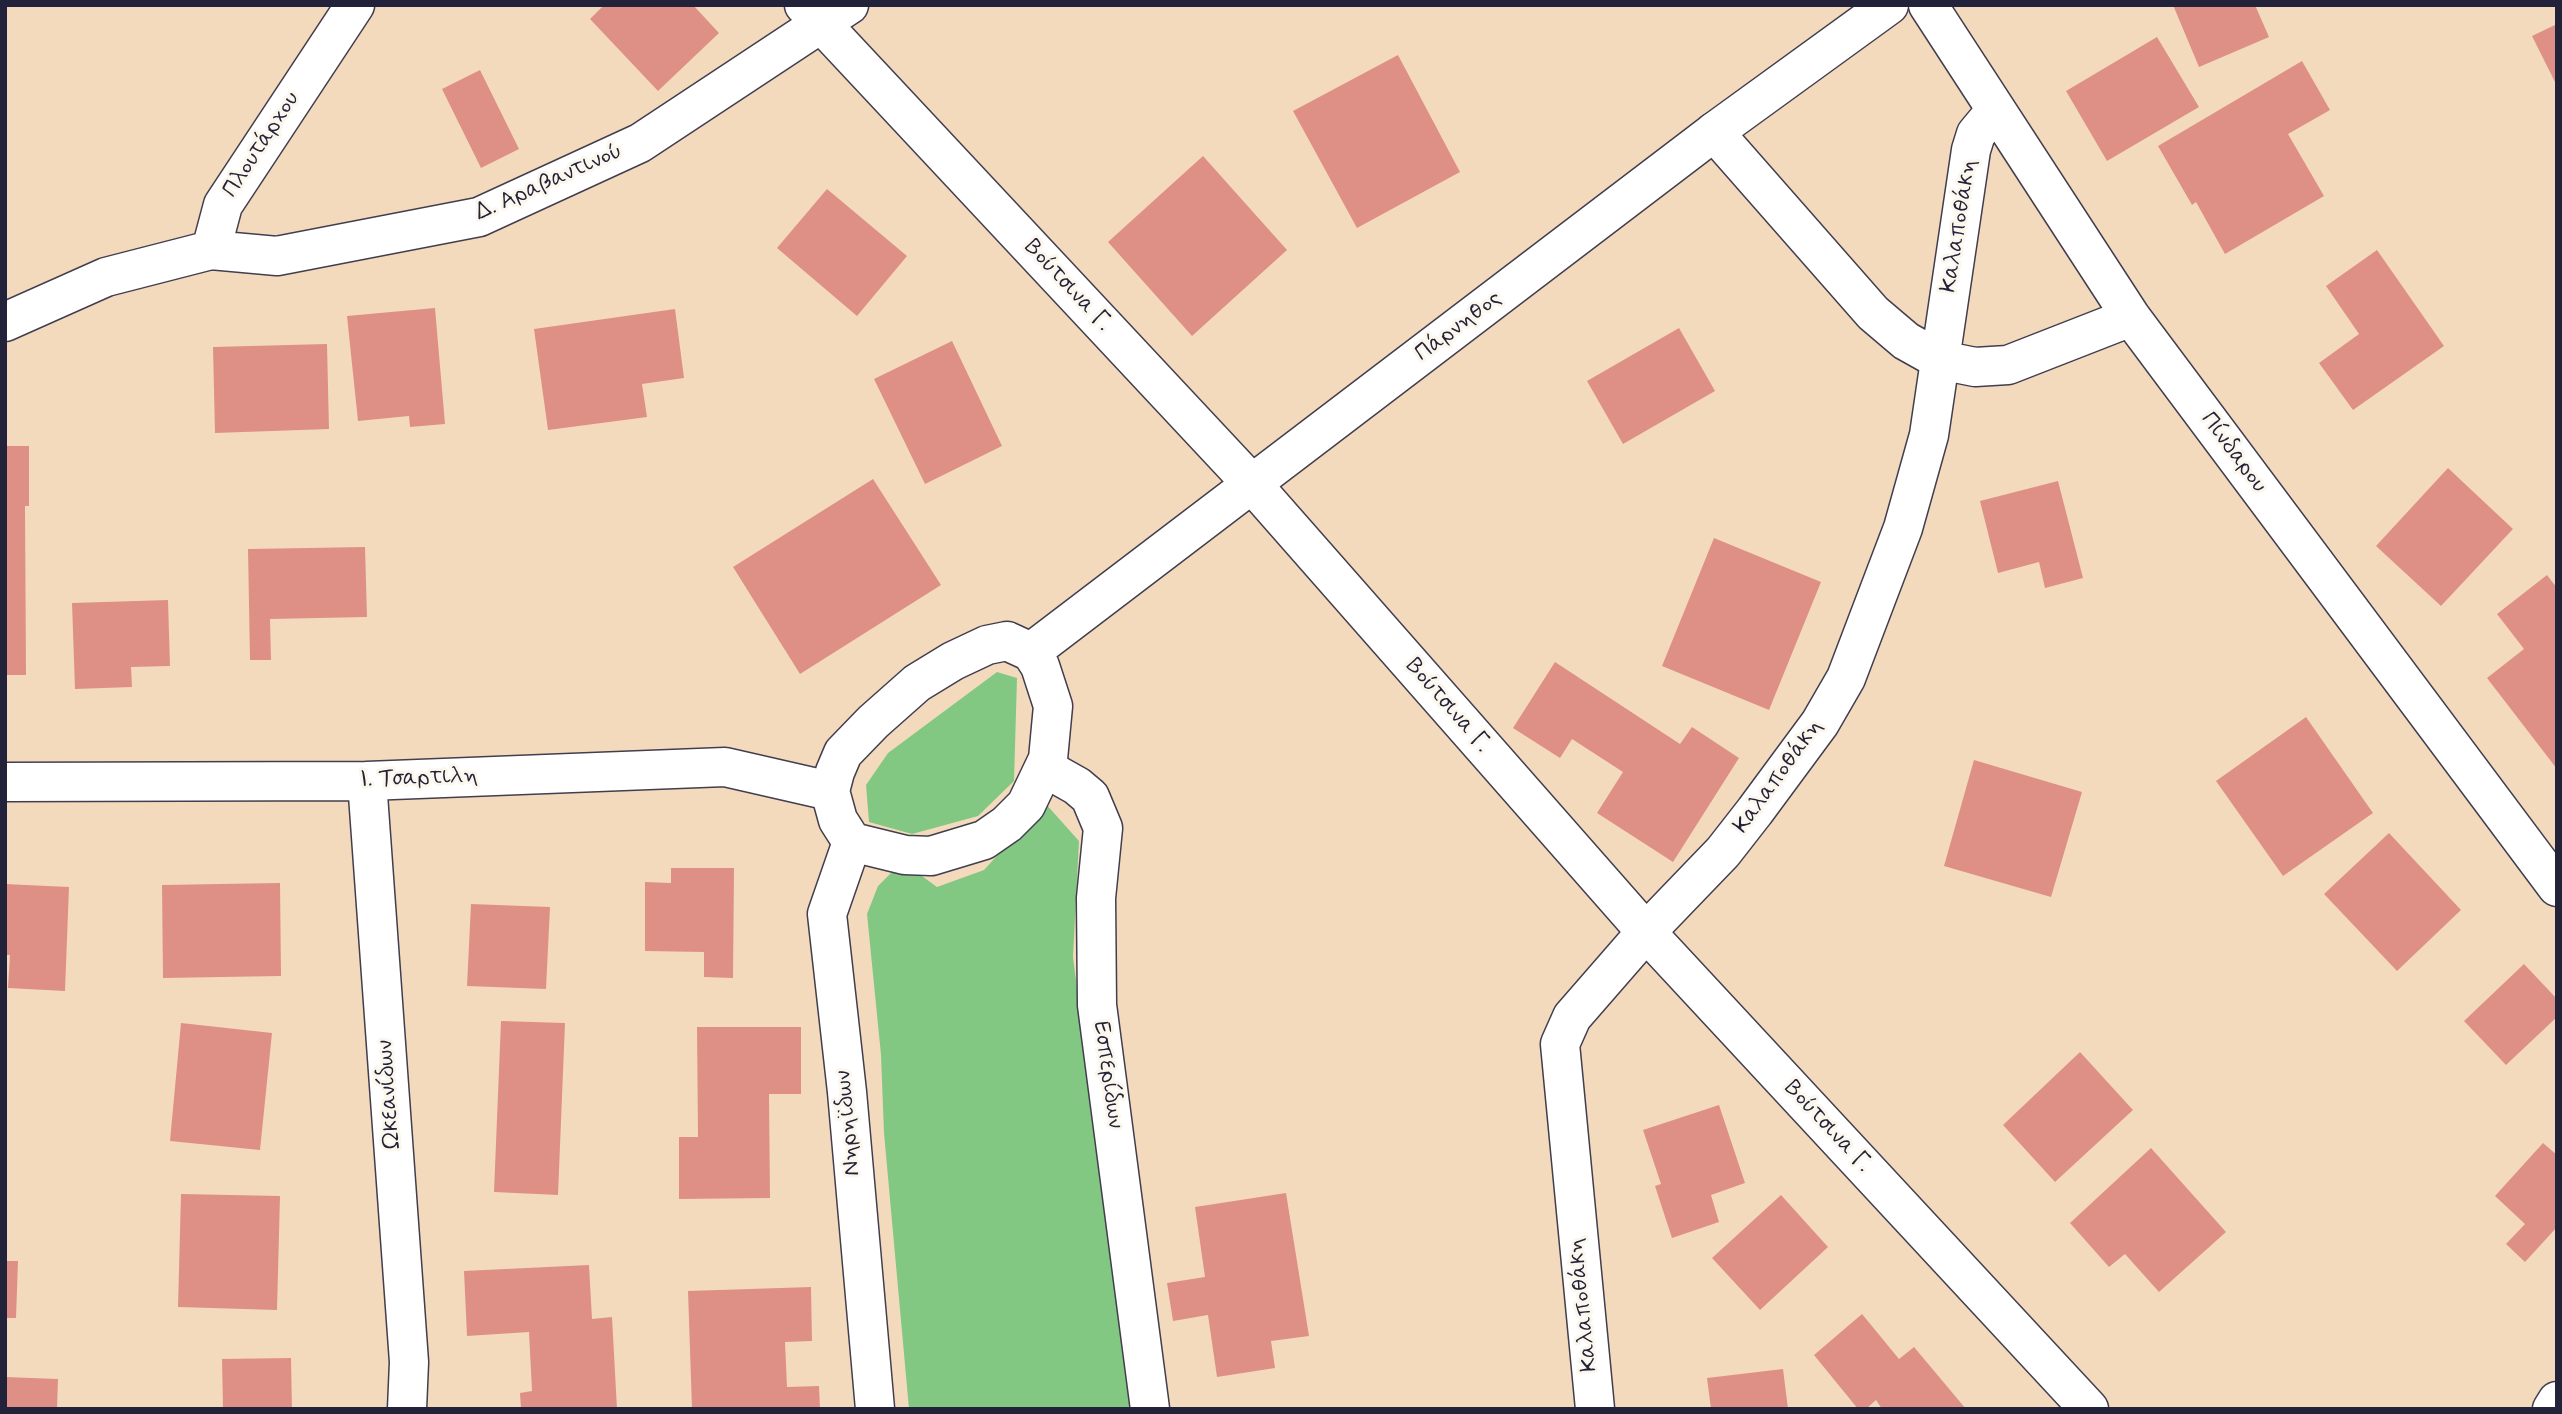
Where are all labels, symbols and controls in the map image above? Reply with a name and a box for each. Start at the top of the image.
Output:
street label: Πλουτάρχου [218,87,306,203]
street label: Δ. Αραβαντινού [471,138,627,228]
street label: Καλαποθάκη [1936,157,1984,295]
street label: Βούτσινα Γ. [1017,234,1117,338]
street label: Πάρνηθος [1410,286,1508,368]
street label: Πίνδαρου [2194,407,2272,499]
street label: Βούτσινα Γ. [1399,653,1495,759]
street label: Καλαποθάκη [1728,714,1830,840]
street label: Ι. Τσαρτιλη [359,763,479,795]
street label: Εσπερίδων [1086,1019,1128,1131]
street label: Ωκεανίδων [372,1039,408,1151]
street label: Νηρηϊδων [831,1069,867,1177]
street label: Βούτσινα Γ. [1777,1075,1877,1179]
street label: Καλαποθάκη [1563,1237,1605,1373]

